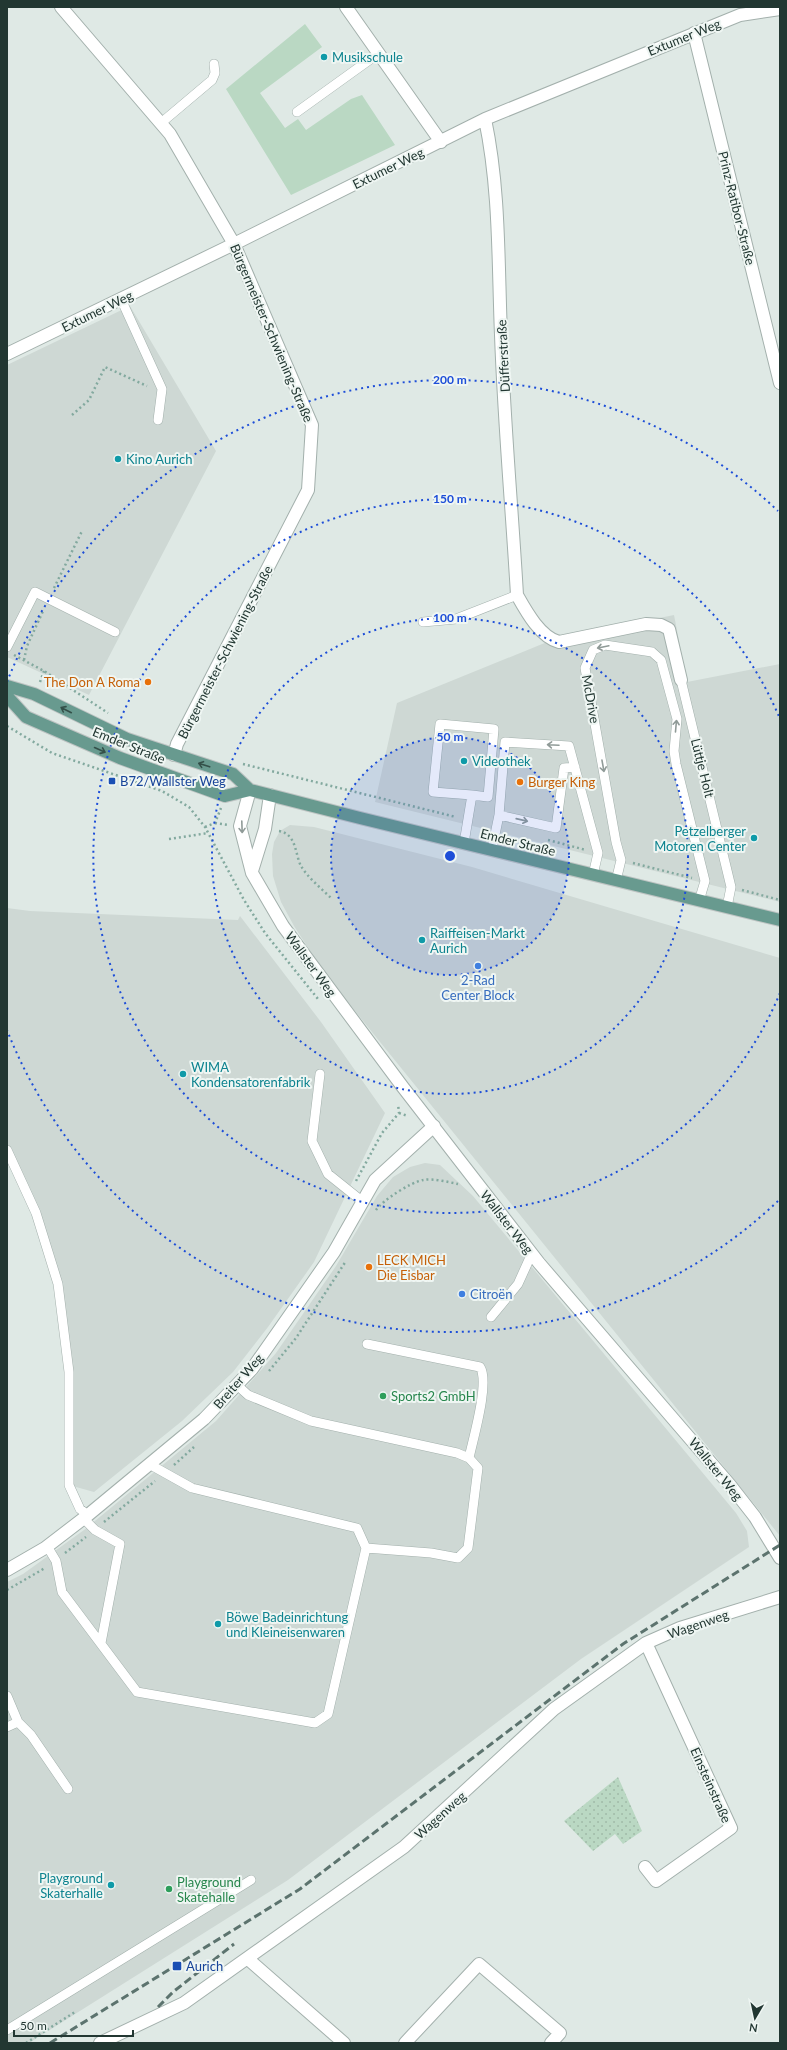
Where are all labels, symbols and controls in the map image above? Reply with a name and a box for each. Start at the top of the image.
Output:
street label: Extumer Weg [645,15,723,59]
place label: Musikschule [332,49,403,65]
marker: Musikschule [319,52,329,62]
street label: Extumer Weg [350,144,427,192]
street label: Prinz-Ratibor-Straße [715,149,759,267]
street label: Bürgermeister-Schwiening-Straße [227,241,317,425]
street label: Extumer Weg [59,287,136,335]
street label: Düfferstraße [493,319,513,393]
text: 200 m [433,372,467,387]
place label: Kino Aurich [126,451,192,467]
marker: Kino Aurich [113,454,123,464]
text: 150 m [433,491,467,506]
street label: Bürgermeister-Schwiening-Straße [174,563,276,741]
text: 100 m [433,610,467,625]
one-way arrow [597,643,610,651]
street label: McDrive [579,673,603,725]
place label: The Don A Roma [44,674,140,690]
marker: The Don A Roma [143,677,153,687]
one-way arrow [60,706,72,713]
one-way arrow [672,720,680,733]
street label: Emder Straße [90,723,168,767]
text: 50 m [437,729,463,744]
street label: Lüttje Holt [688,737,718,800]
one-way arrow [547,741,560,748]
one-way arrow [94,746,106,754]
place label: Videothek [472,753,531,769]
marker: Videothek [459,756,469,766]
one-way arrow [599,759,607,772]
one-way arrow [198,761,211,768]
place label: B72/Wallster Weg [120,773,226,789]
place label: Burger King [528,774,595,790]
marker: B72/Wallster Weg [107,776,117,786]
marker: Burger King [515,777,525,787]
one-way arrow [515,817,528,825]
one-way arrow [238,820,246,833]
place label: Petzelberger Motoren Center [654,823,746,854]
street label: Emder Straße [479,825,557,859]
marker: Petzelberger Motoren Center [749,833,759,843]
centre of rings [443,849,457,863]
place label: Raiffeisen-Markt Aurich [430,925,525,956]
street label: Wallster Weg [282,928,340,1000]
marker: Raiffeisen-Markt Aurich [417,935,427,945]
marker: 2-Rad Center Block [473,961,483,971]
place label: 2-Rad Center Block [441,972,515,1003]
place label: WIMA Kondensatorenfabrik [191,1059,311,1090]
marker: WIMA Kondensatorenfabrik [178,1069,188,1079]
street label: Wallster Weg [477,1187,537,1257]
place label: LECK MICH Die Eisbar [377,1252,446,1283]
marker: LECK MICH Die Eisbar [364,1262,374,1272]
place label: Citroën [470,1286,512,1302]
marker: Citroën [457,1289,467,1299]
street label: Breiter Weg [210,1350,267,1412]
place label: Sports2 GmbH [391,1388,476,1404]
marker: Sports2 GmbH [378,1391,388,1401]
street label: Wallster Weg [686,1434,746,1504]
street label: Wagenweg [665,1606,731,1642]
place label: Böwe Badeinrichtung und Kleineisenwaren [226,1609,349,1640]
marker: Böwe Badeinrichtung und Kleineisenwaren [213,1619,223,1629]
street label: Einsteinstraße [687,1745,735,1825]
street label: Wagenweg [411,1788,469,1842]
place label: Playground Skaterhalle [39,1870,103,1901]
place label: Playground Skatehalle [177,1874,241,1905]
marker: Playground Skaterhalle [106,1880,116,1890]
marker: Playground Skatehalle [164,1884,174,1894]
place label: Aurich [186,1958,223,1974]
marker: Aurich [171,1960,183,1972]
north arrow [735,1998,775,2038]
scale bar [14,2012,133,2038]
text: 50 m [20,2018,47,2033]
text: N [748,2021,759,2035]

